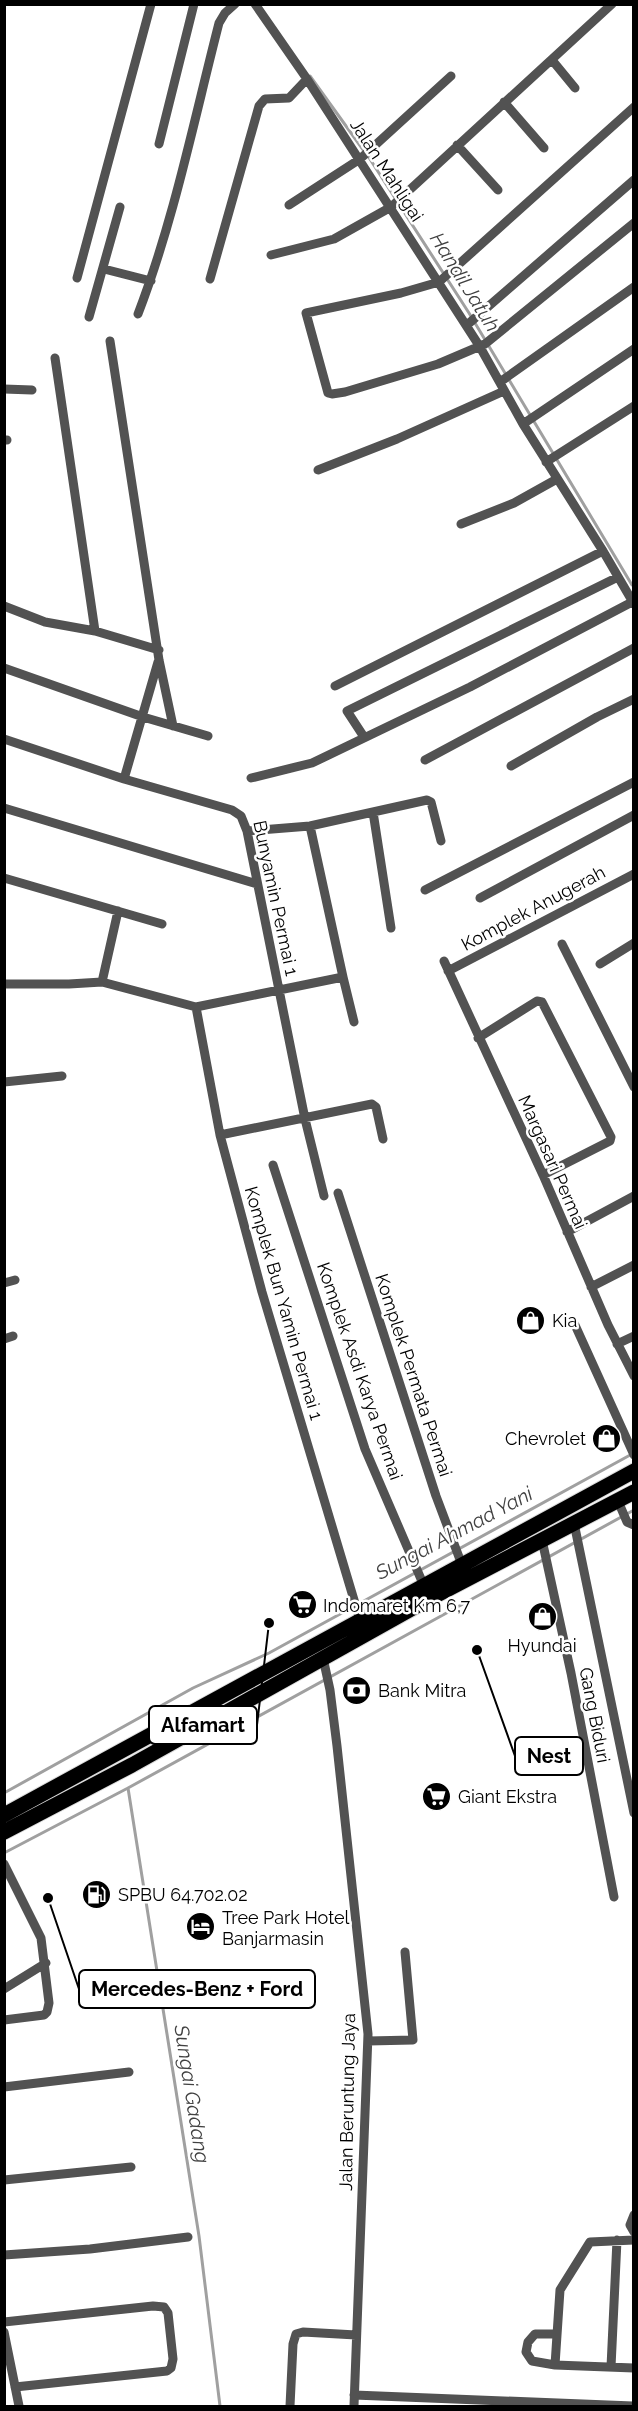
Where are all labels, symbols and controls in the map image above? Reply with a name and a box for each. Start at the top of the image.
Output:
street label: Jalan Mahligai [346,115,428,225]
water label: Handil Jatuh [425,228,505,336]
street label: Bunyamin Permai 1 [249,818,303,978]
street label: Komplek Anugerah [457,861,609,955]
street label: Margasari Permai [514,1092,592,1232]
street label: Komplek Bun Yamin Permai 1 [241,1184,328,1422]
street label: Komplek Asdi Karya Permai [313,1259,407,1483]
street label: Komplek Permata Permai [371,1271,457,1479]
shop icon: Kia [515,1304,547,1336]
place label: Kia [552,1310,577,1331]
shop icon: Chevrolet [591,1422,623,1454]
place label: Chevrolet [505,1428,586,1449]
water label: Sungai Ahmad Yani [370,1481,537,1585]
supermarket icon: Indomaret Km 6,7 [286,1589,318,1621]
place label: Indomaret Km 6,7 [323,1595,471,1616]
shop icon: Hyundai [526,1600,558,1632]
place label: Hyundai [507,1635,577,1656]
street label: Gang Biduri [575,1665,615,1765]
bank icon: Bank Mitra [341,1674,373,1706]
place label: Bank Mitra [378,1680,466,1701]
callout: Alfamart [149,1706,257,1744]
text: Alfamart [161,1713,245,1737]
callout: Nest [515,1737,583,1775]
text: Nest [527,1744,572,1768]
supermarket icon: Giant Ekstra [421,1780,453,1812]
place label: Giant Ekstra [458,1786,557,1807]
fuel station icon: SPBU 64.702.02 [81,1878,113,1910]
place label: SPBU 64.702.02 [118,1884,248,1905]
place label: Tree Park Hotel Banjarmasin [222,1907,350,1949]
hotel icon: Tree Park Hotel Banjarmasin [185,1911,217,1943]
callout: Mercedes-Benz + Ford [79,1970,315,2008]
text: Mercedes-Benz + Ford [91,1977,303,2001]
street label: Jalan Beruntung Jaya [335,2013,359,2191]
water label: Sungai Gadang [169,2022,215,2165]

